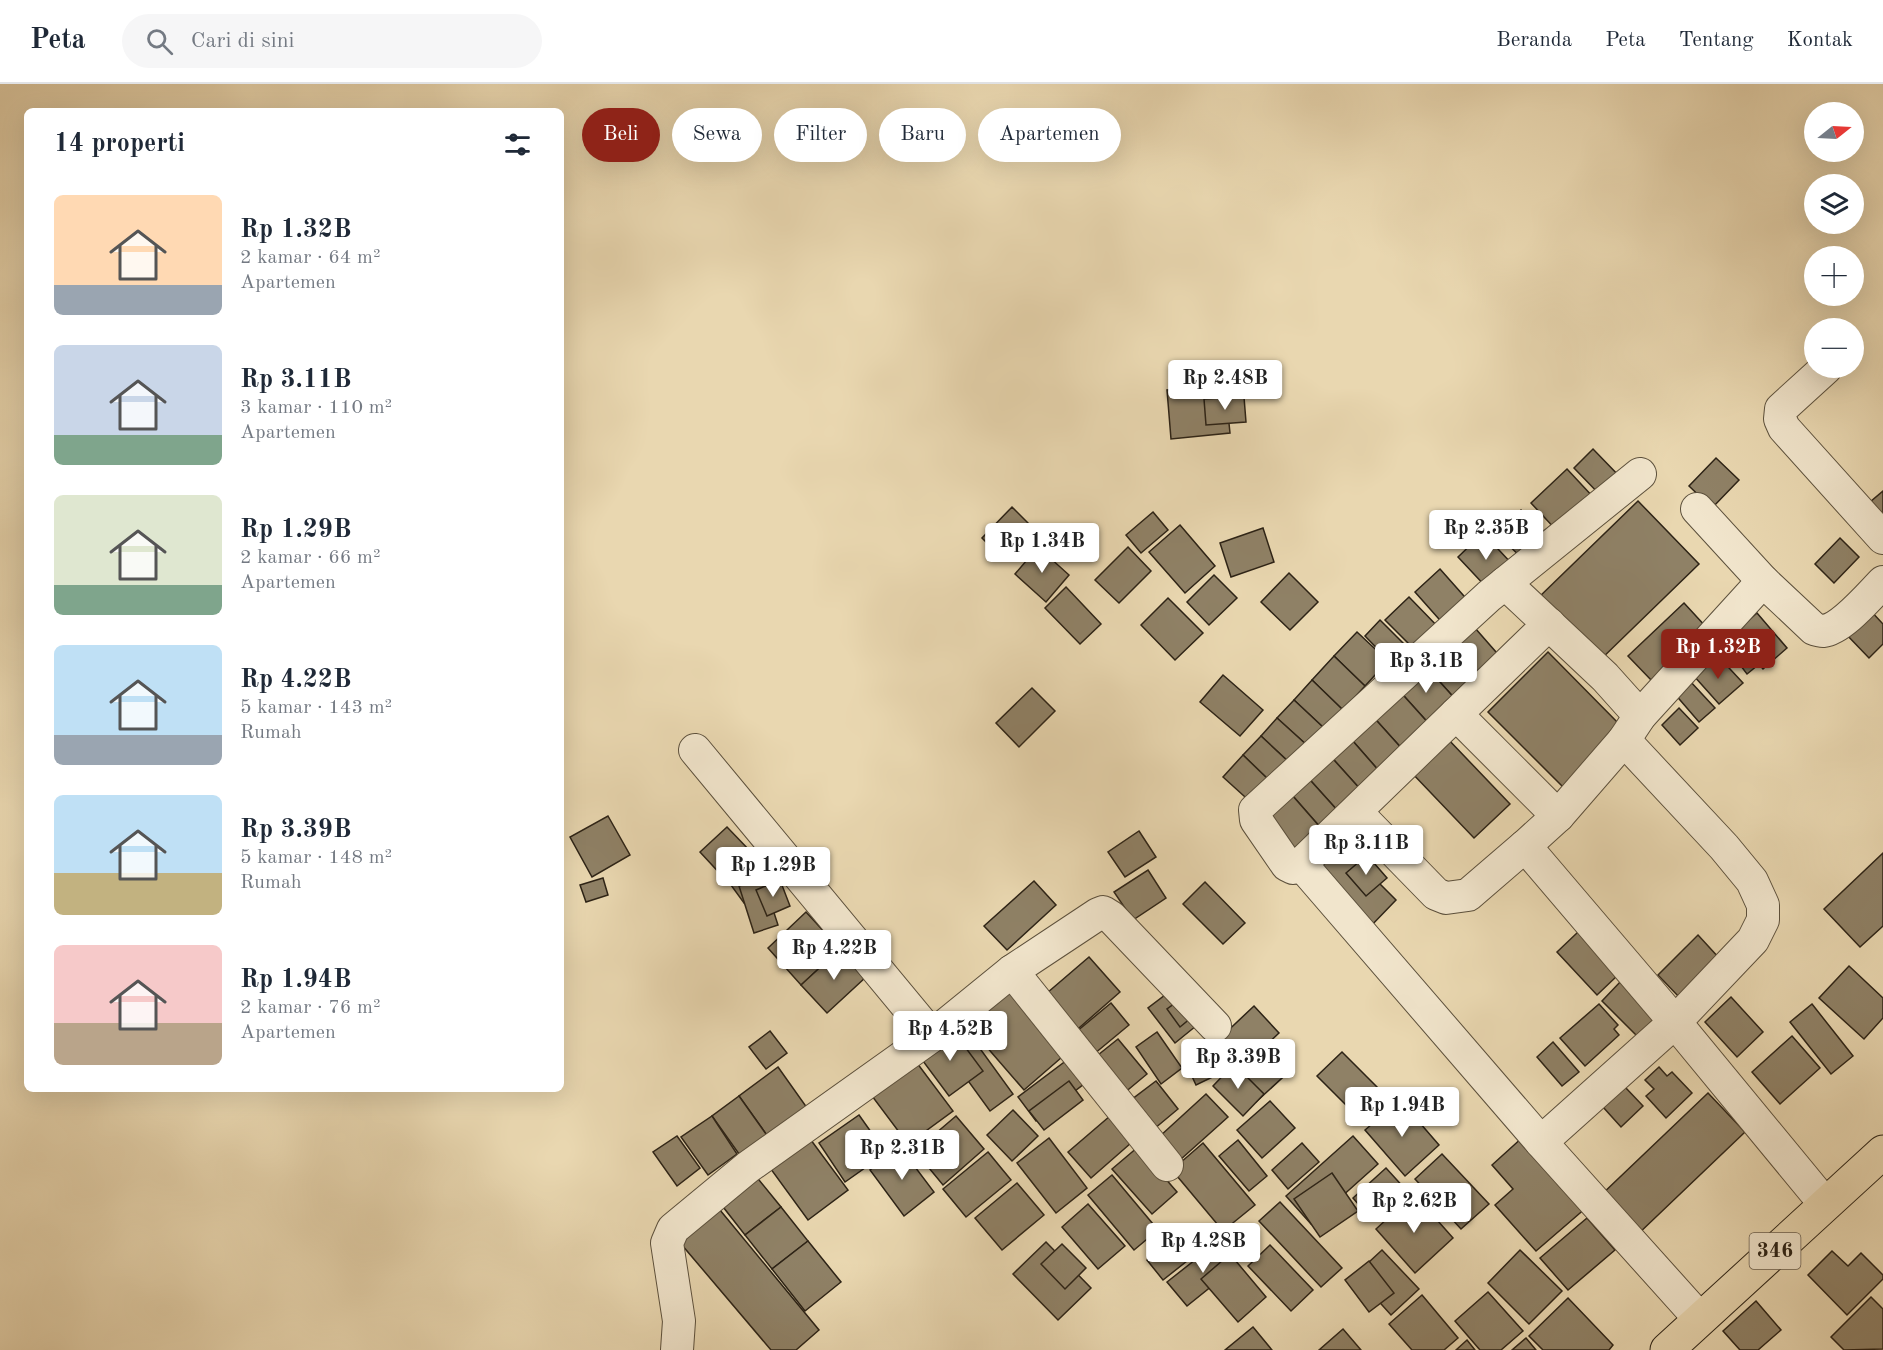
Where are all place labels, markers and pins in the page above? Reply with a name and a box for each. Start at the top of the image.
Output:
pin: Rp 2.48B [1163,360,1287,411]
pin: Rp 2.35B [1424,510,1548,561]
pin: Rp 1.34B [980,523,1104,574]
pin: Rp 1.32B [1656,629,1780,680]
pin: Rp 3.1B [1371,643,1481,694]
pin: Rp 3.11B [1304,825,1428,876]
pin: Rp 1.29B [711,847,835,898]
pin: Rp 4.22B [772,930,896,981]
pin: Rp 4.52B [888,1011,1012,1062]
pin: Rp 3.39B [1176,1039,1300,1090]
pin: Rp 1.94B [1340,1087,1464,1138]
pin: Rp 2.31B [840,1130,964,1181]
pin: Rp 2.62B [1352,1183,1476,1234]
pin: Rp 4.28B [1141,1223,1265,1274]

